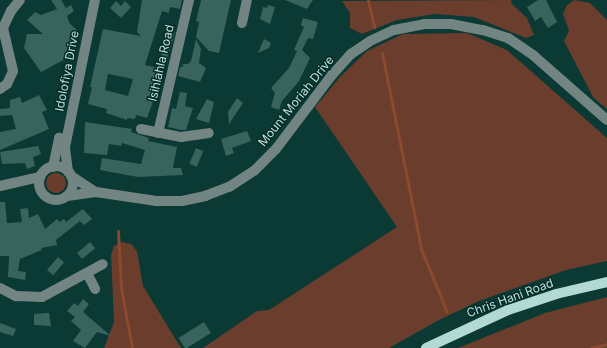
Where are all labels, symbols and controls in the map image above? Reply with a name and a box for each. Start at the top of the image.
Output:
street label: Isihlahla Road [145,23,177,103]
street label: Idolofiya Drive [52,29,82,113]
street label: Mount Moriah Drive [255,53,337,149]
street label: Chris Hani Road [465,276,555,320]

